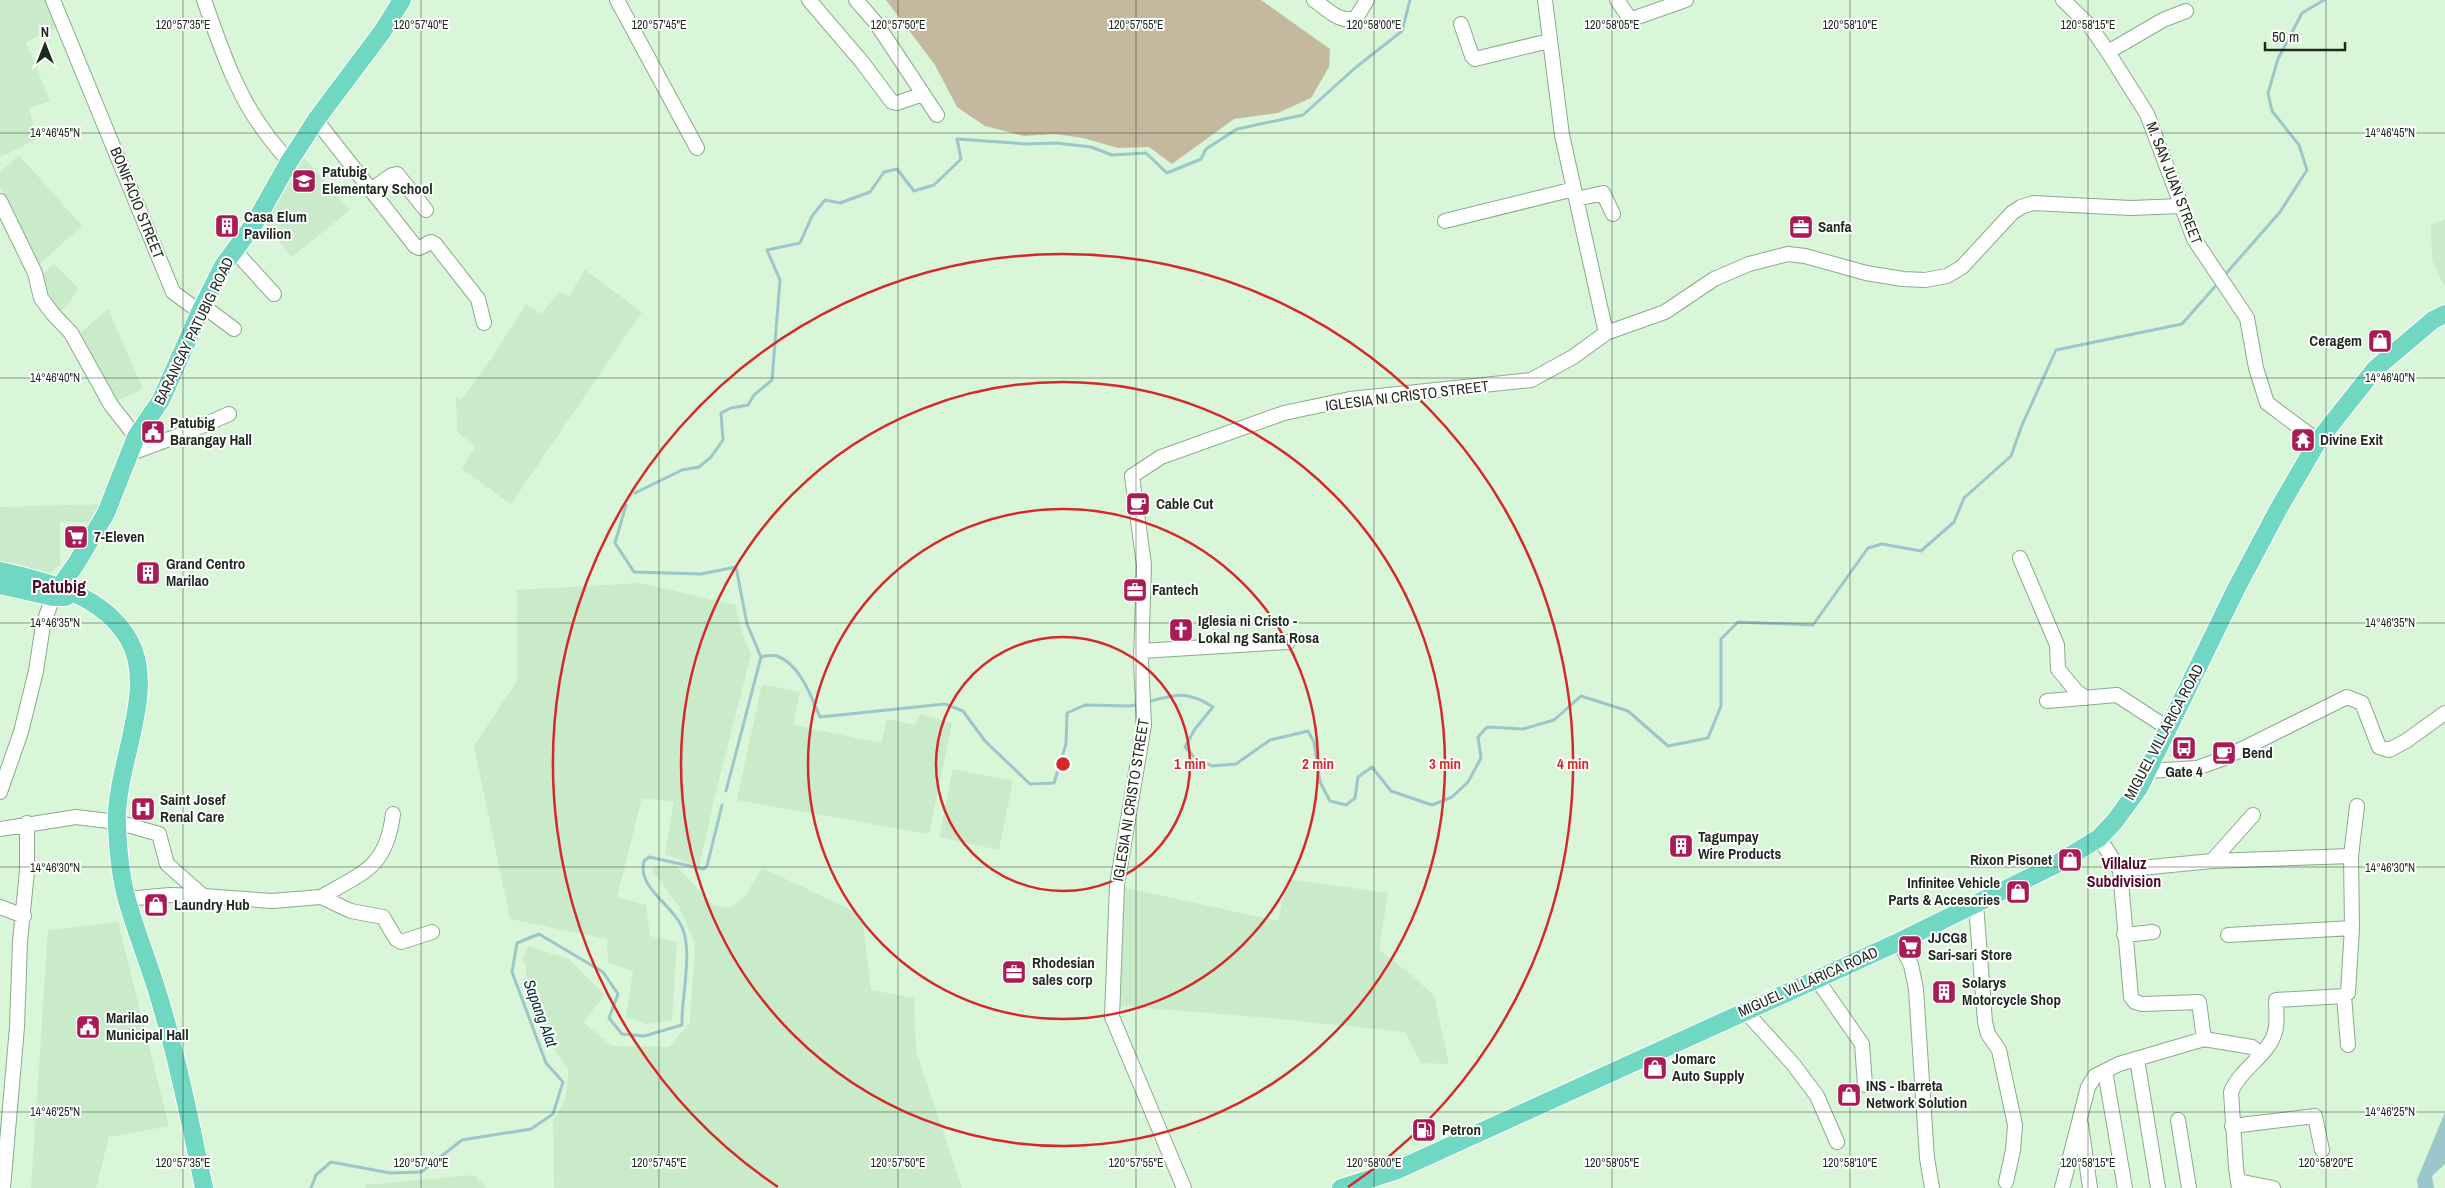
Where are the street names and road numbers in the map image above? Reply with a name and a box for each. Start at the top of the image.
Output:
street label: M. SAN JUAN STREET [2141,118,2208,248]
street label: BONIFACIO STREET [105,144,170,262]
street label: BARANGAY PATUBIG ROAD [149,253,239,408]
street label: IGLESIA NI CRISTO STREET [1324,375,1490,416]
street label: MIGUEL VILLARICA ROAD [2119,660,2208,803]
street label: IGLESIA NI CRISTO STREET [1107,717,1154,883]
street label: MIGUEL VILLARICA ROAD [1734,941,1881,1022]

